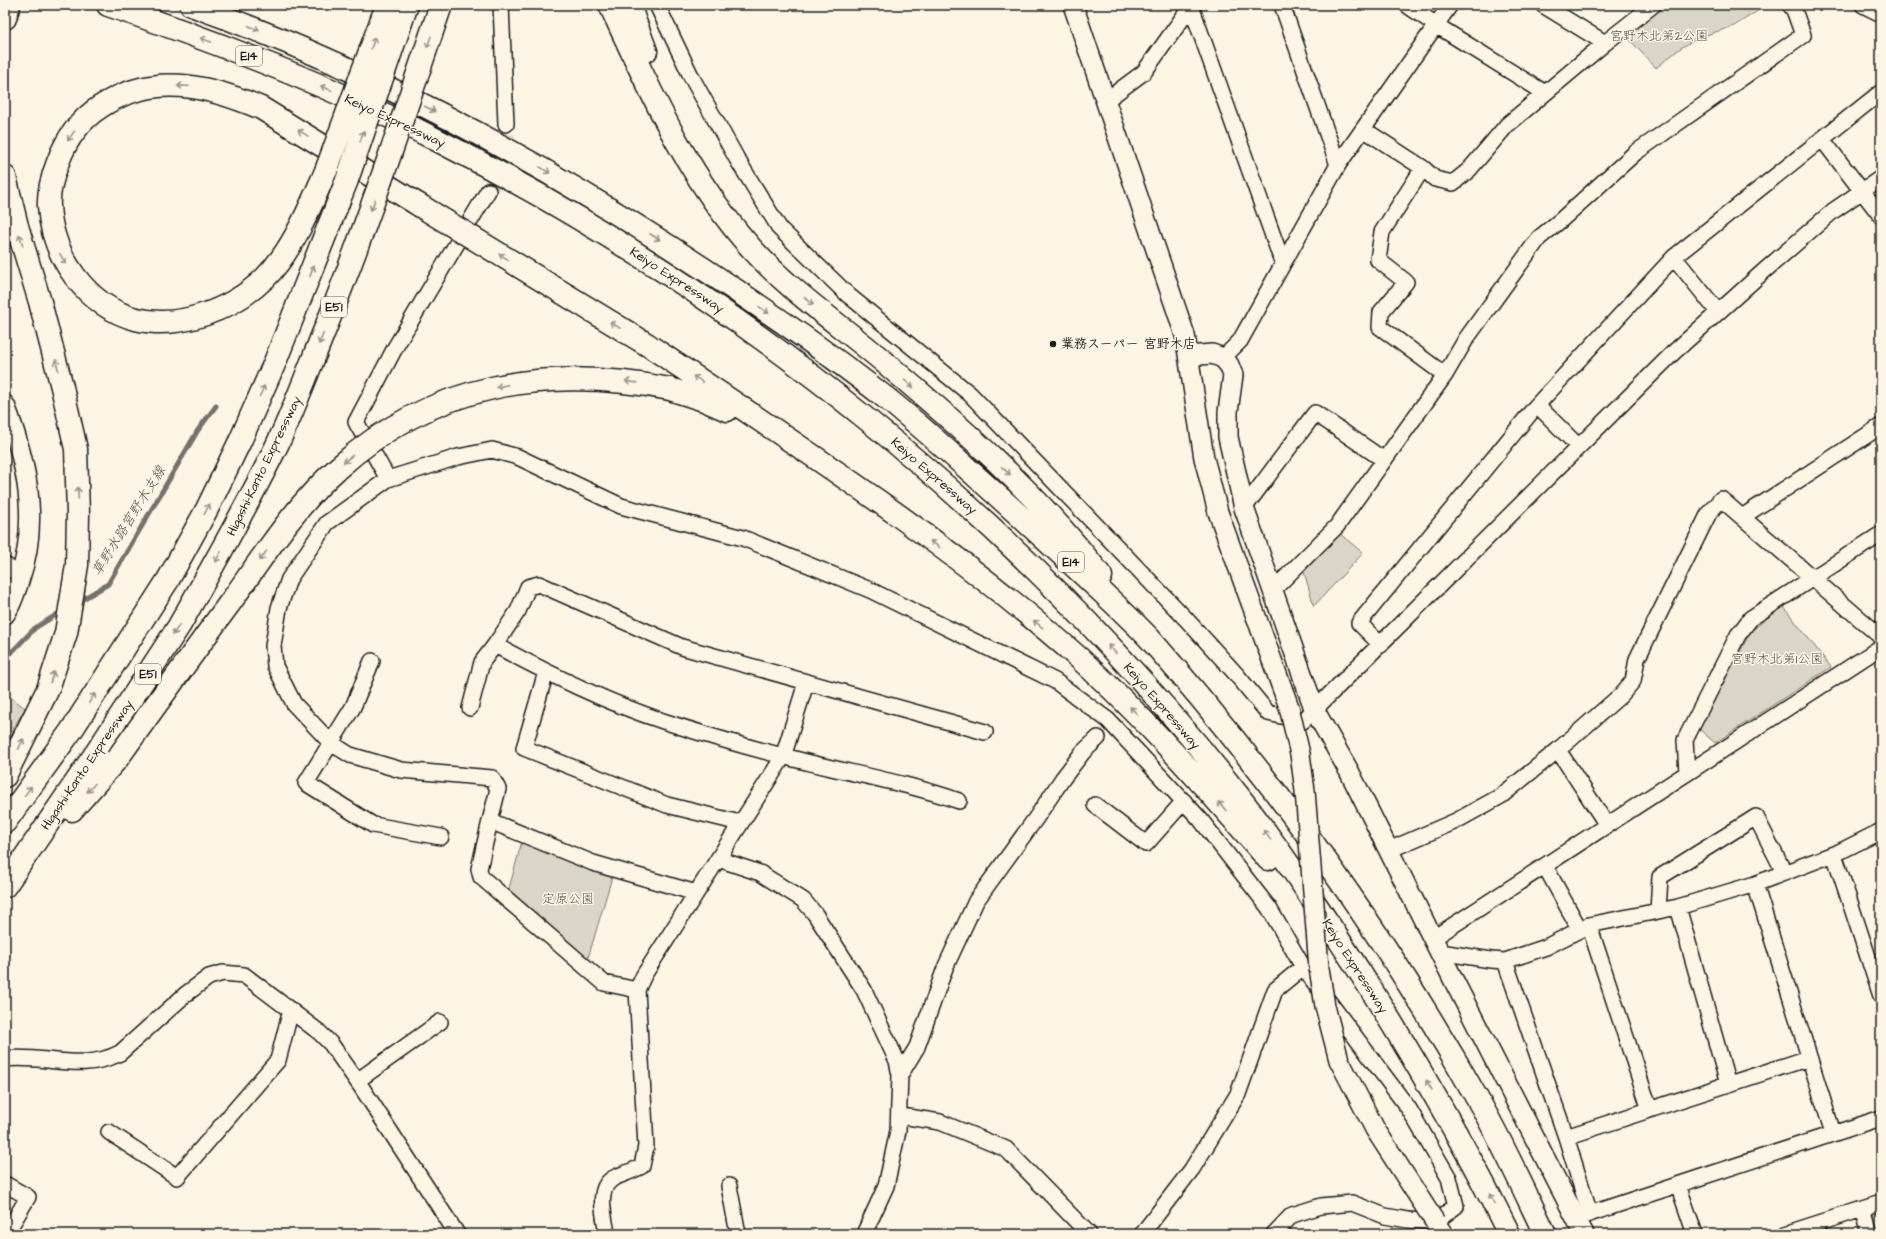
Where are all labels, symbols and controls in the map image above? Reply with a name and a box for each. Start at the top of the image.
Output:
one-way arrow [248,25,260,33]
park label: 宮野木北第2公園 [1610,27,1708,45]
one-way arrow [200,36,212,44]
one-way arrow [424,36,432,48]
one-way arrow [370,37,378,49]
road number: E14 [236,46,262,66]
one-way arrow [177,82,190,90]
one-way arrow [321,84,333,92]
street label: Keiyo Expressway [341,90,448,153]
one-way arrow [424,105,436,113]
one-way arrow [298,129,309,137]
one-way arrow [359,130,366,143]
one-way arrow [67,131,75,142]
one-way arrow [539,166,551,174]
one-way arrow [368,198,376,210]
one-way arrow [650,233,661,242]
one-way arrow [17,234,24,247]
street label: Keiyo Expressway [626,243,728,318]
one-way arrow [60,253,68,265]
one-way arrow [499,253,510,261]
one-way arrow [309,266,317,278]
road number: E51 [321,297,347,317]
one-way arrow [804,297,815,306]
one-way arrow [758,306,769,314]
one-way arrow [609,320,621,328]
one-way arrow [317,333,325,345]
place label: 業務スーパー 宮野木店 [1061,335,1196,353]
marker: 業務スーパー 宮野木店 [1048,339,1058,349]
one-way arrow [53,359,60,372]
one-way arrow [693,375,704,383]
one-way arrow [625,378,638,385]
one-way arrow [904,379,914,388]
one-way arrow [496,382,509,390]
one-way arrow [259,386,266,398]
street label: Higashi-Kanto Expressway [222,393,307,539]
street label: Keiyo Expressway [886,433,981,519]
one-way arrow [343,454,354,463]
water label: 草野水路宮野木支線 [87,461,171,580]
one-way arrow [1001,467,1011,476]
one-way arrow [74,487,81,500]
one-way arrow [203,503,211,515]
one-way arrow [930,540,941,548]
one-way arrow [213,551,221,563]
one-way arrow [259,551,267,562]
road number: E14 [1058,552,1084,572]
one-way arrow [1033,619,1043,628]
one-way arrow [172,624,180,635]
one-way arrow [1108,644,1117,655]
park label: 宮野木北第1公園 [1731,650,1823,668]
street label: Keiyo Expressway [1119,659,1205,754]
road number: E51 [135,664,161,684]
one-way arrow [49,670,56,683]
one-way arrow [88,693,96,704]
street label: Higashi-Kanto Expressway [37,696,138,834]
one-way arrow [1129,706,1139,716]
one-way arrow [18,738,25,750]
one-way arrow [87,783,96,793]
one-way arrow [24,786,32,797]
one-way arrow [1218,801,1227,812]
one-way arrow [1263,830,1271,841]
park label: 定原公園 [542,890,594,908]
street label: Keiyo Expressway [1317,915,1392,1017]
one-way arrow [1425,1079,1433,1091]
one-way arrow [1488,1193,1495,1205]

